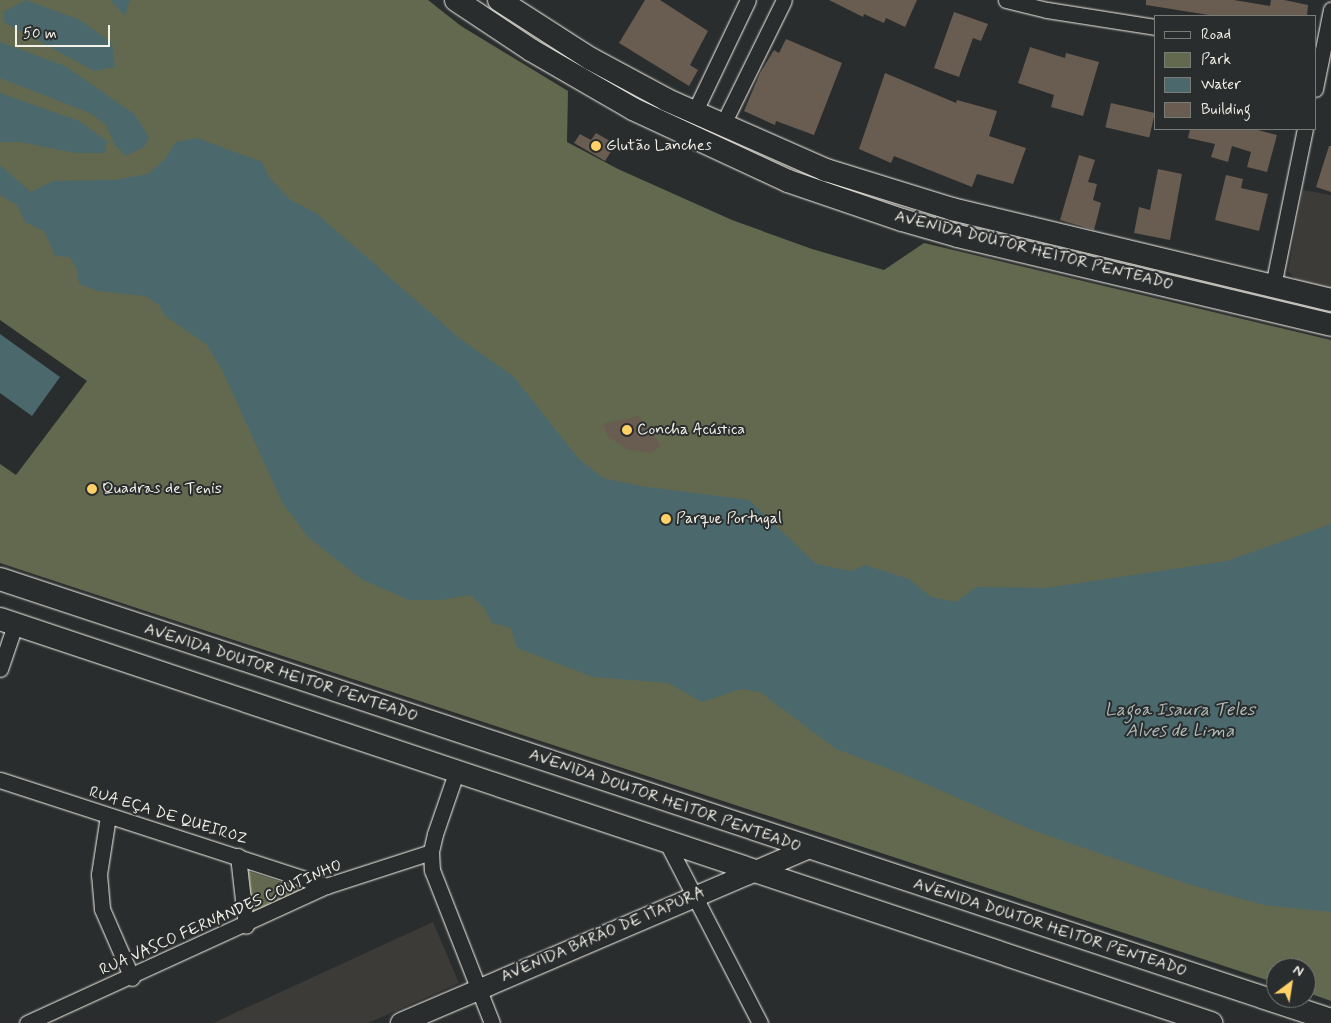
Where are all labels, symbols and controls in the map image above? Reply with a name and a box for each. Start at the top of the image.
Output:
scale bar [18,15,112,47]
legend [1154,15,1316,130]
text: 50 m [23,24,57,44]
text: Road [1201,25,1231,45]
text: Park [1201,50,1231,70]
text: Water [1201,75,1241,95]
text: Building [1201,100,1251,120]
place label: Glutão Lanches [606,136,712,156]
marker: Glutão Lanches [590,140,602,152]
street label: AVENIDA DOUTOR HEITOR PENTEADO [892,207,1176,295]
place label: Concha Acústica [637,420,745,440]
marker: Concha Acústica [621,424,633,436]
place label: Quadras de Tenis [102,479,218,499]
marker: Quadras de Tenis [86,483,98,495]
place label: Parque Portugal [676,509,782,529]
marker: Parque Portugal [660,513,672,525]
street label: AVENIDA DOUTOR HEITOR PENTEADO [141,619,421,727]
water label: Lagoa Isaura Teles Alves de Lima [1107,700,1253,742]
street label: AVENIDA DOUTOR HEITOR PENTEADO [526,745,804,857]
street label: RUA EÇA DE QUEIROZ [88,783,248,849]
street label: RUA VASCO FERNANDES COUTINHO [100,857,342,979]
street label: AVENIDA DOUTOR HEITOR PENTEADO [910,874,1190,982]
street label: AVENIDA BARÃO DE ITAPURA [497,883,709,987]
north arrow [1266,958,1316,1008]
text: N [1290,961,1307,981]

